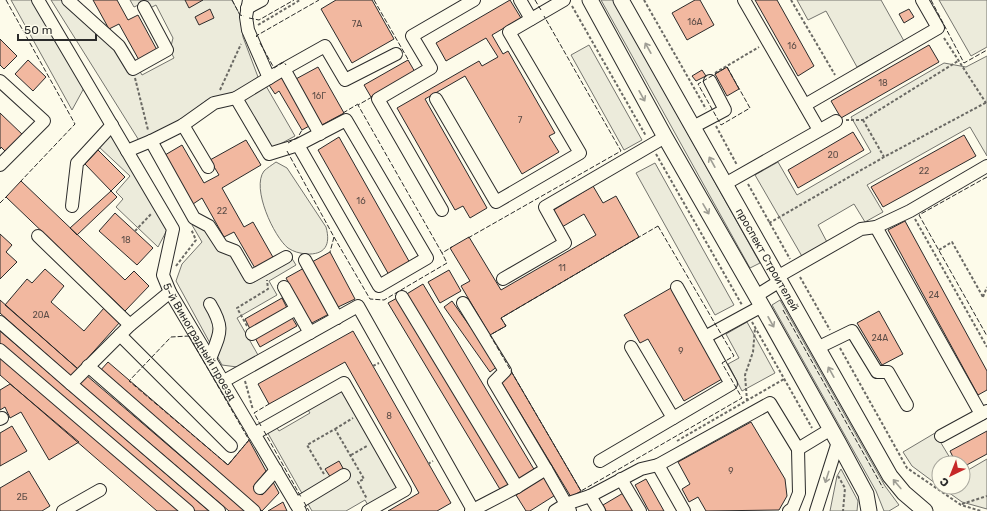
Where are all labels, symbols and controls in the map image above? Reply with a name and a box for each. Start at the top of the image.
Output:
scale bar [18,16,96,42]
house number: 16А [687,17,703,27]
house number: 7А [352,19,362,29]
text: 50 m [24,23,52,37]
house number: 16 [787,41,797,51]
one-way arrow [644,42,652,54]
house number: 18 [878,78,888,88]
one-way arrow [639,89,647,101]
house number: 16Г [312,91,326,101]
house number: 7 [518,115,523,125]
house number: 20 [828,150,839,160]
one-way arrow [708,156,716,168]
house number: 22 [919,166,929,176]
house number: 16 [356,196,366,206]
one-way arrow [703,203,711,215]
house number: 22 [217,206,227,216]
street label: проспект Строителей [733,206,801,313]
house number: 18 [121,235,131,245]
house number: 11 [558,263,566,273]
street label: 5-й Виноградный проезд [160,281,239,403]
house number: 24 [929,290,940,300]
house number: 20А [32,310,50,320]
one-way arrow [767,316,775,328]
house number: 24А [872,333,888,343]
house number: 9 [678,346,684,356]
one-way arrow [826,367,834,379]
house number: 8 [386,411,392,421]
north arrow [931,455,971,495]
house number: 9 [728,466,734,476]
one-way arrow [823,470,830,483]
text: С [937,474,952,489]
one-way arrow [892,479,901,490]
house number: 2Б [16,492,28,502]

